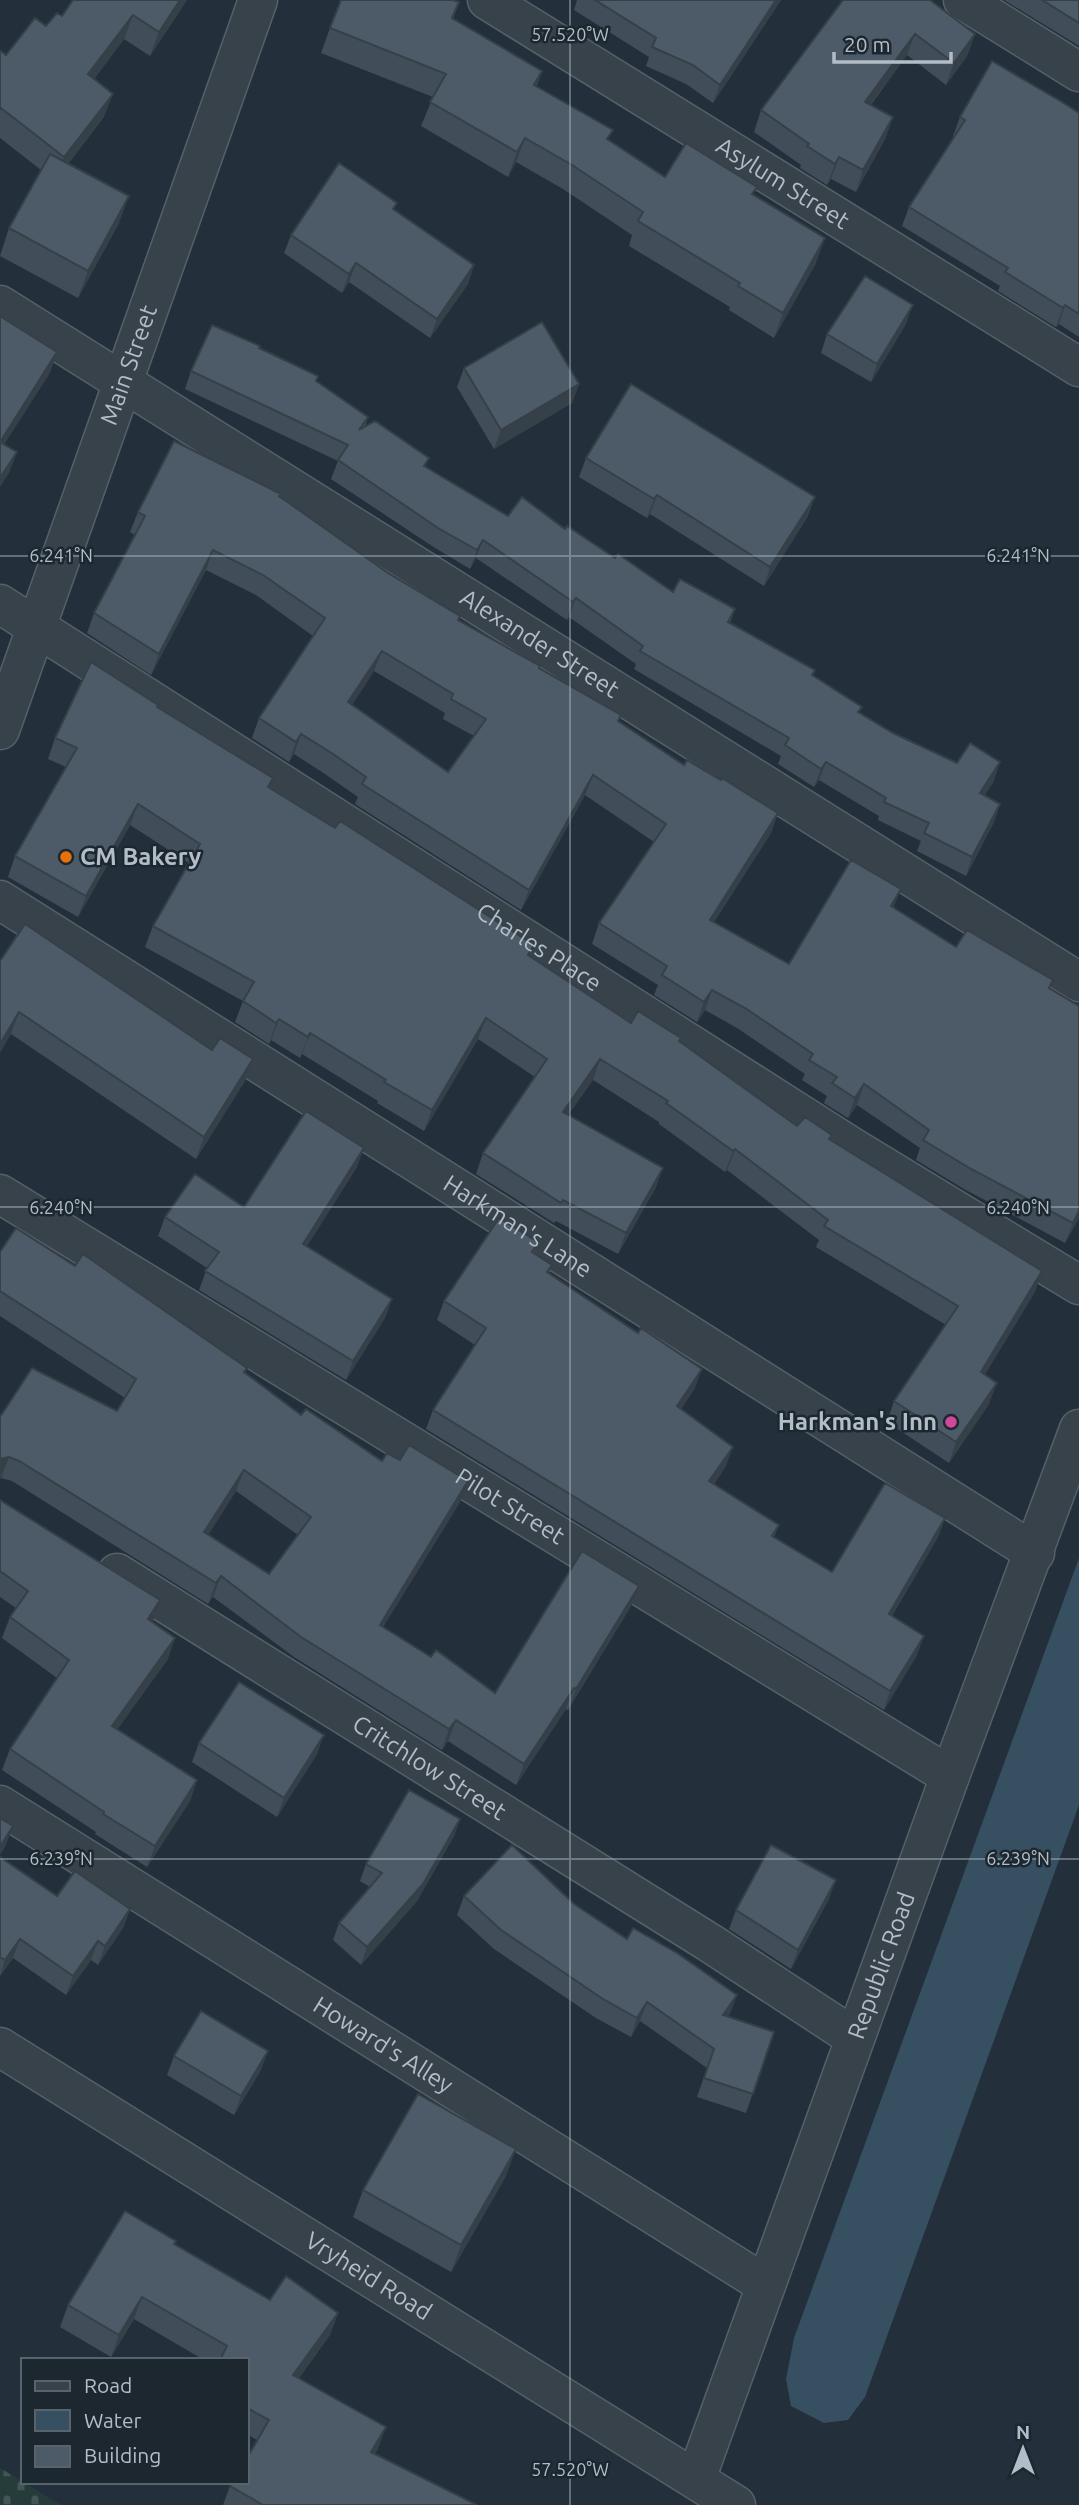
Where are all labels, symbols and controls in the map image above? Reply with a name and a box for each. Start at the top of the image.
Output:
scale bar [834,21,951,65]
text: 57.520°W [531,24,609,44]
text: 20 m [844,32,891,56]
street label: Asylum Street [712,132,855,235]
street label: Main Street [95,301,162,429]
text: 6.241°N [29,545,93,565]
text: 6.241°N [986,545,1050,565]
street label: Alexander Street [455,583,625,703]
place label: CM Bakery [80,843,201,870]
marker: CM Bakery [58,849,74,865]
street label: Charles Place [472,897,607,997]
street label: Harkman's Lane [439,1169,597,1283]
text: 6.240°N [29,1197,93,1217]
text: 6.240°N [986,1197,1050,1217]
place label: Harkman's Inn [778,1408,937,1435]
marker: Harkman's Inn [943,1414,959,1430]
street label: Pilot Street [451,1462,570,1550]
street label: Critchlow Street [348,1709,512,1826]
text: 6.239°N [29,1848,93,1868]
text: 6.239°N [986,1848,1050,1868]
street label: Republic Road [842,1888,920,2042]
street label: Howard's Alley [308,1991,458,2099]
street label: Vryheid Road [301,2226,437,2325]
legend [21,2358,248,2484]
text: Road [84,2373,132,2397]
text: Water [84,2408,142,2432]
north arrow [988,2414,1058,2484]
text: N [1016,2421,1030,2443]
text: Building [84,2443,161,2467]
text: 57.520°W [531,2459,609,2479]

